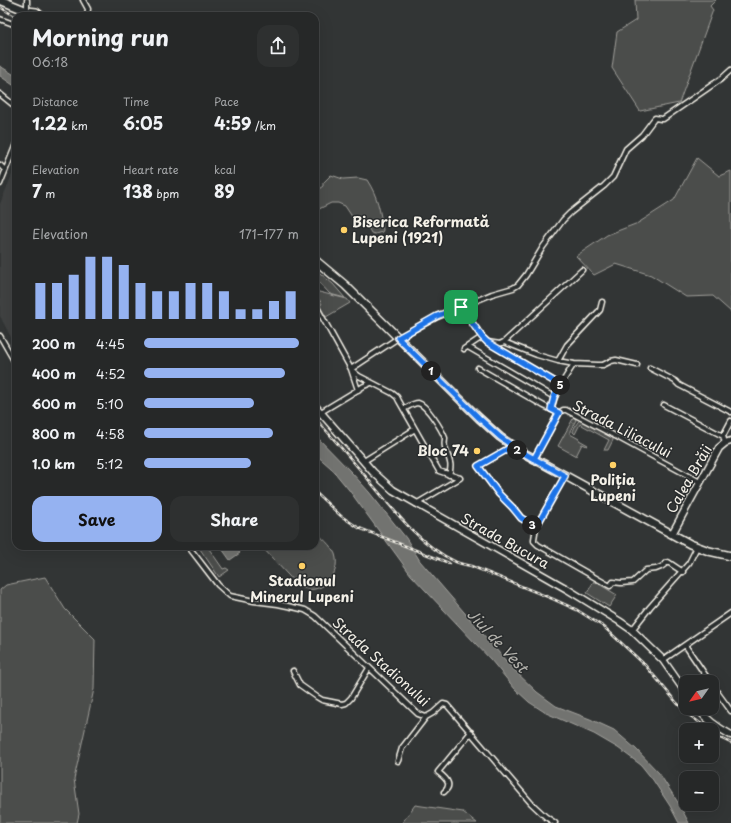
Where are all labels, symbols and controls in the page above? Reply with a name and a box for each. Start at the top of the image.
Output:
text: Morning run [32,20,169,53]
button: share [257,25,299,67]
text: 06:18 [32,52,68,71]
text: Distance [32,93,78,110]
text: Time [123,93,149,110]
text: Pace [214,93,239,110]
text: 1.22 [32,110,68,136]
text: 6:05 [123,110,163,136]
text: 4:59 [214,110,251,136]
text: km [68,117,88,134]
text: /km [251,117,276,134]
text: Elevation [32,161,79,178]
text: Heart rate [123,161,179,178]
text: kcal [214,161,236,178]
text: 7 [32,178,42,204]
text: 138 [123,178,153,204]
text: 89 [214,178,235,204]
text: m [42,185,55,202]
text: bpm [153,185,179,202]
place label: Biserica Reformată Lupeni (1921) [352,211,490,248]
text: Elevation [32,224,88,243]
text: 171–177 m [239,224,299,243]
marker: Biserica Reformată Lupeni (1921) [339,225,349,235]
pin [444,290,478,324]
icon: arrive [450,296,472,318]
text: 200 m [32,334,76,353]
text: 4:45 [96,334,125,353]
pin: 1 [421,361,441,381]
text: 1 [428,362,434,379]
text: 400 m [32,364,76,383]
text: 4:52 [96,364,125,383]
pin: 5 [550,375,570,395]
text: 5 [556,376,564,393]
text: 600 m [32,394,76,413]
text: 5:10 [96,394,123,413]
street label: Strada Liliacului [569,394,676,463]
text: 800 m [32,424,75,443]
text: 4:58 [96,424,125,443]
place label: Bloc 74 [417,440,469,461]
pin: 2 [507,440,527,460]
street label: Calea Brăii [660,440,717,517]
text: 2 [513,441,521,458]
marker: Bloc 74 [472,446,482,456]
text: 1.0 km [32,454,75,473]
text: 5:12 [96,454,123,473]
marker: Poliția Lupeni [608,460,618,470]
place label: Poliția Lupeni [590,469,636,506]
button: Save [32,496,162,542]
button: Share [170,496,299,542]
street label: Strada Bucura [457,508,554,574]
pin: 3 [522,515,542,535]
text: 3 [528,516,536,533]
marker: Stadionul Minerul Lupeni [297,561,307,571]
place label: Stadionul Minerul Lupeni [250,570,354,607]
water label: Jiul de Vest [462,603,535,679]
street label: Strada Stadionului [328,612,435,711]
north arrow [679,675,719,715]
map controls [679,675,719,811]
button: + [679,723,719,763]
button: − [679,771,719,811]

